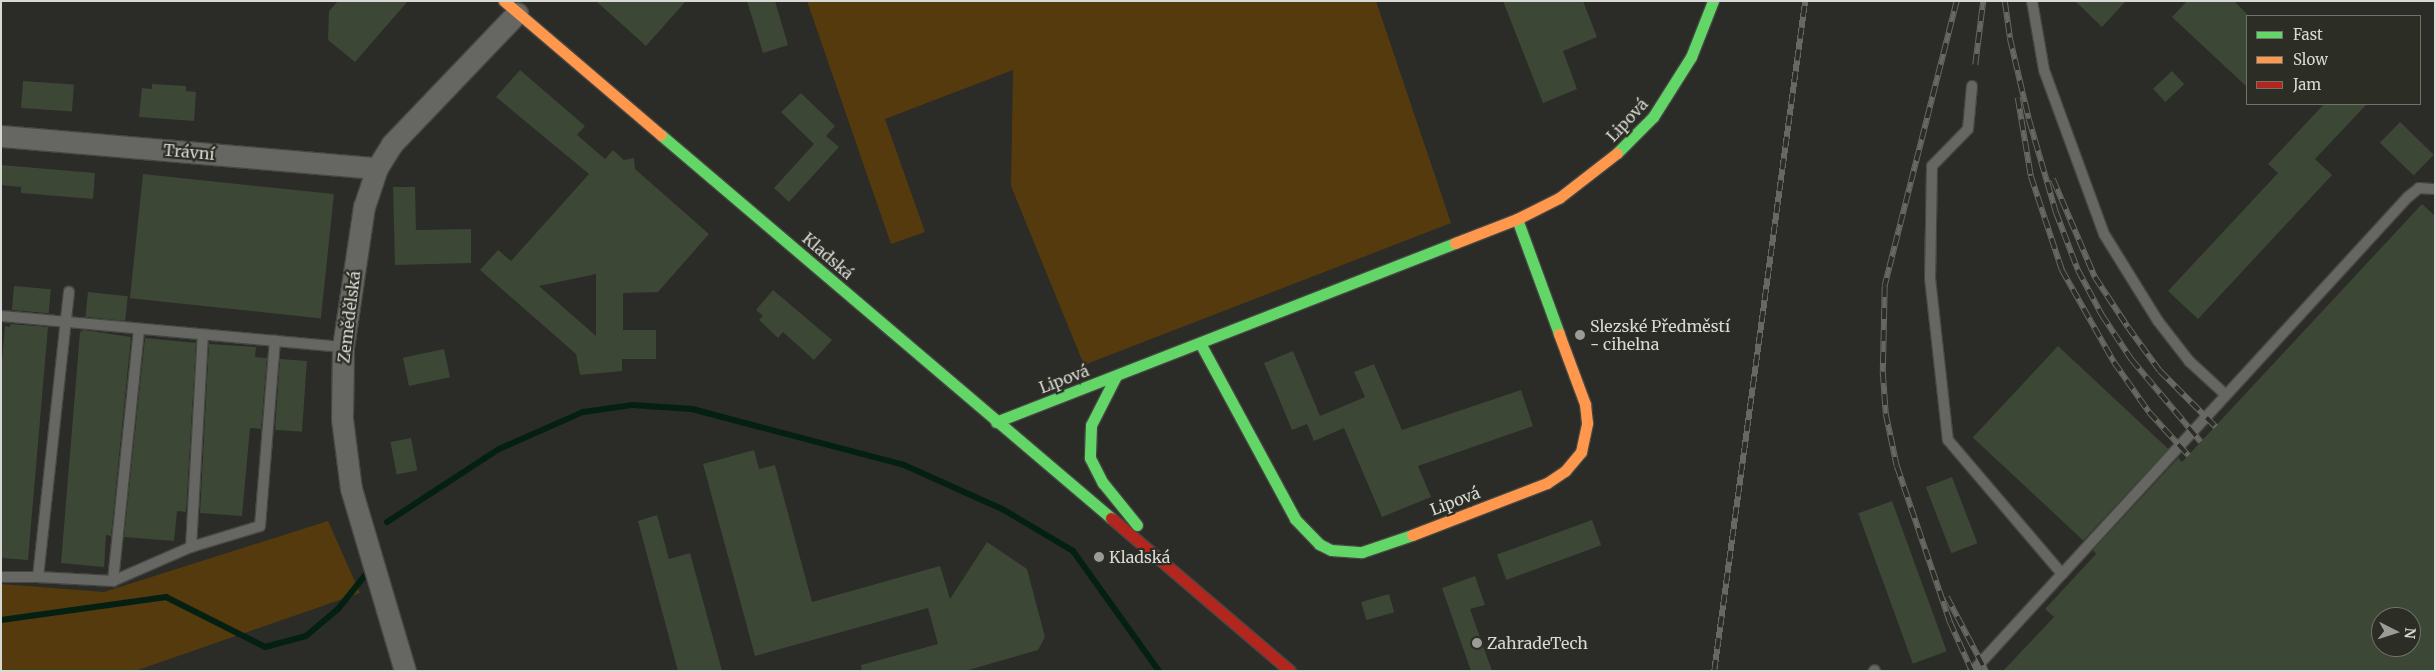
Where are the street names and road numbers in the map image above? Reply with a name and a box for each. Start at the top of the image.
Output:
street label: Lipová [1602,95,1652,145]
street label: Trávní [163,140,215,164]
street label: Kladská [799,229,857,283]
street label: Zemědělská [334,270,364,364]
street label: Lipová [1036,361,1092,397]
street label: Lipová [1427,483,1483,519]

